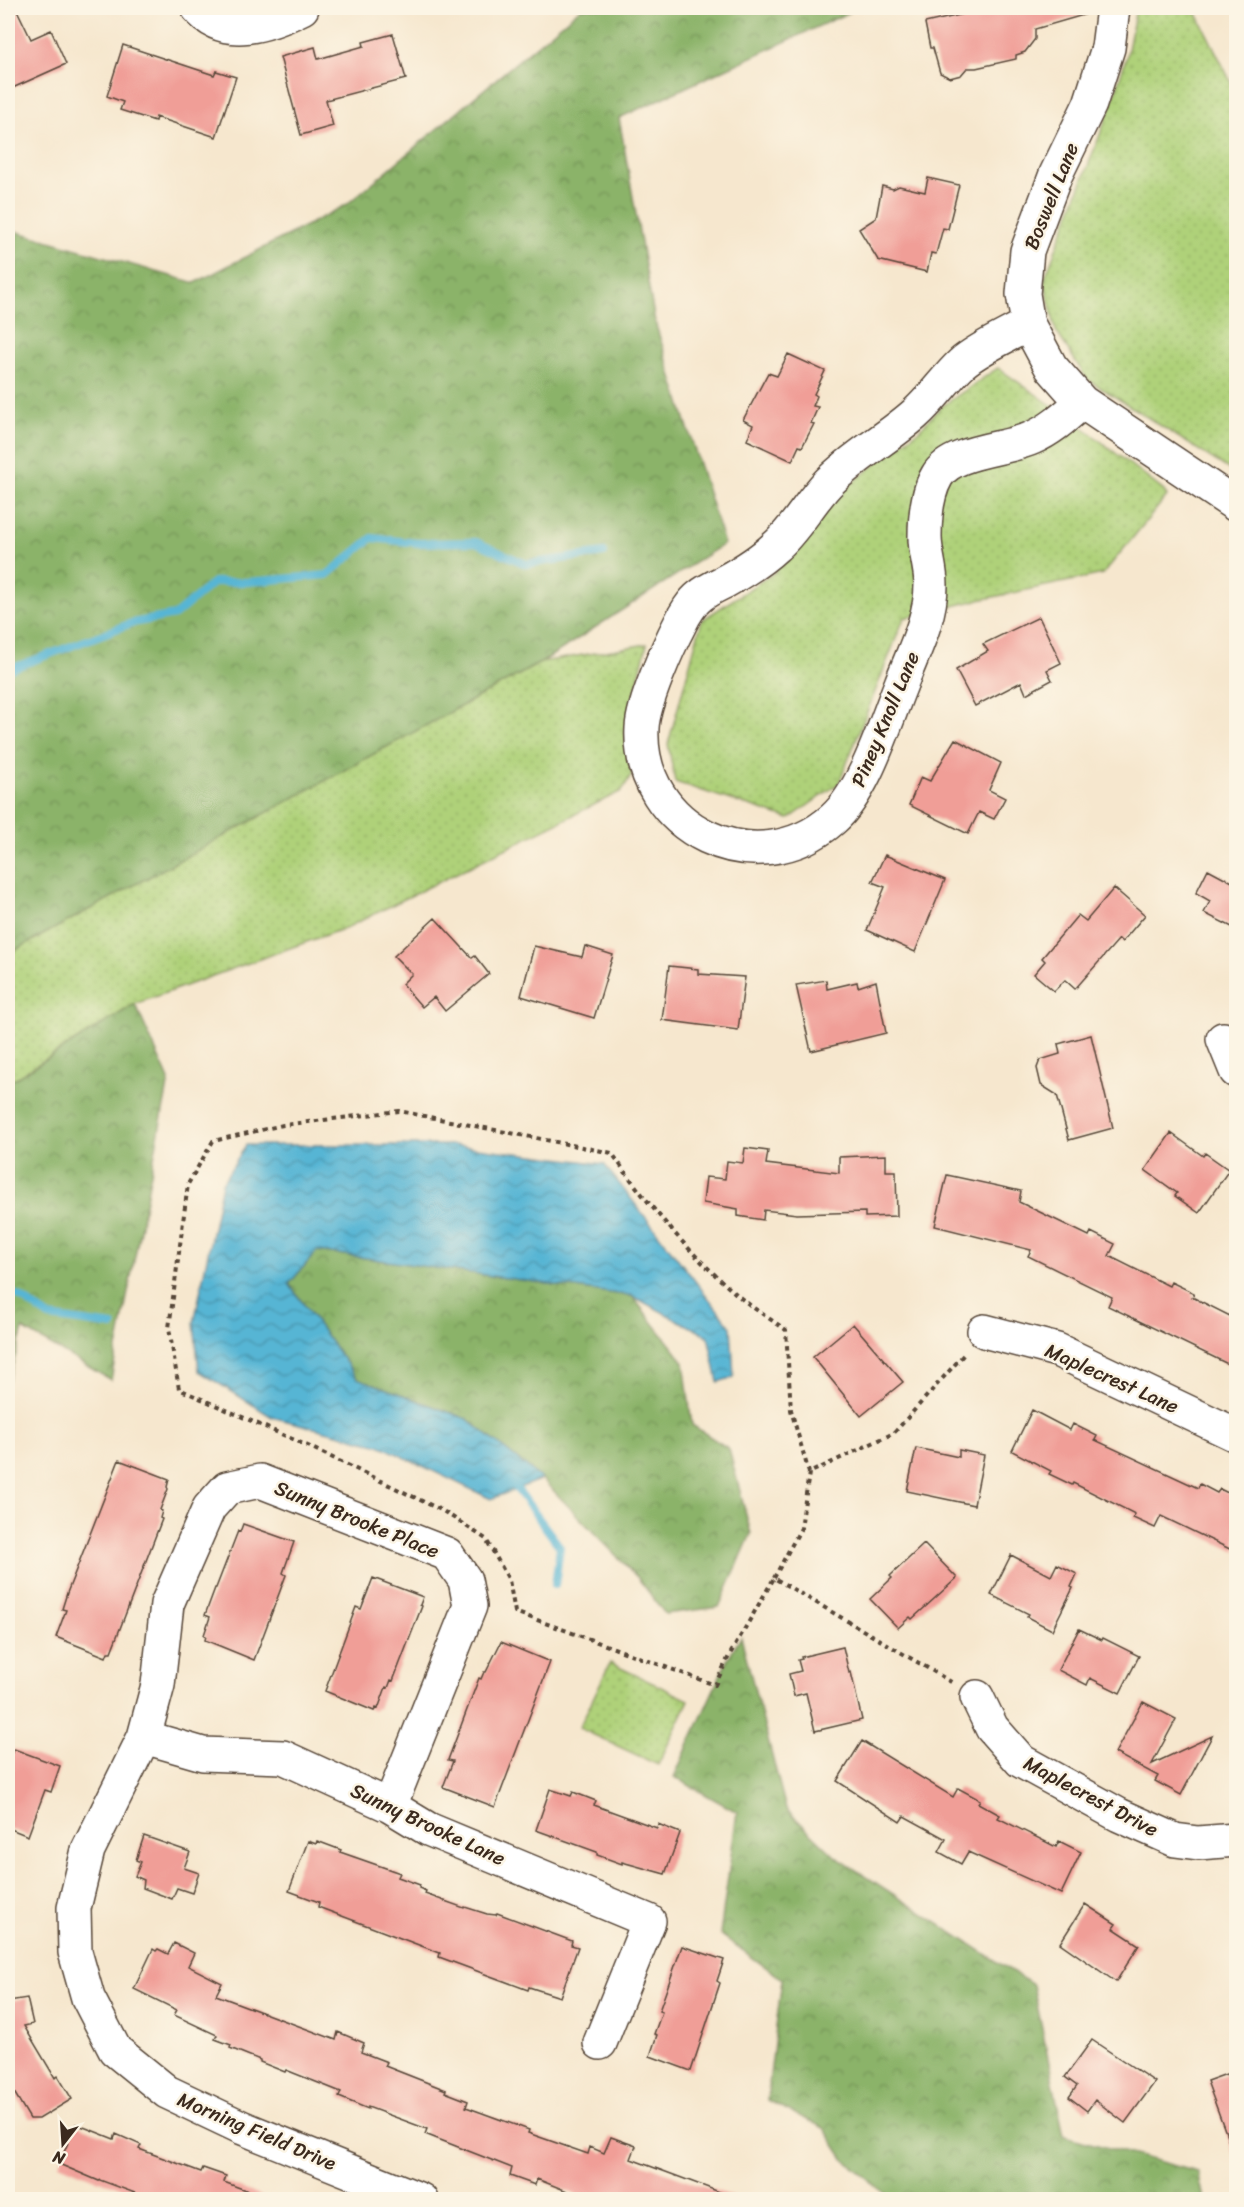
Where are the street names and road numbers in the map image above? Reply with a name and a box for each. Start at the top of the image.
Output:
street label: Boswell Lane [1014,137,1089,255]
street label: Piney Knoll Lane [841,646,930,792]
street label: Maplecrest Lane [1039,1333,1184,1424]
street label: Sunny Brooke Place [269,1470,445,1569]
street label: Maplecrest Drive [1017,1746,1165,1847]
street label: Sunny Brooke Lane [344,1773,511,1876]
street label: Morning Field Drive [172,2082,342,2181]

